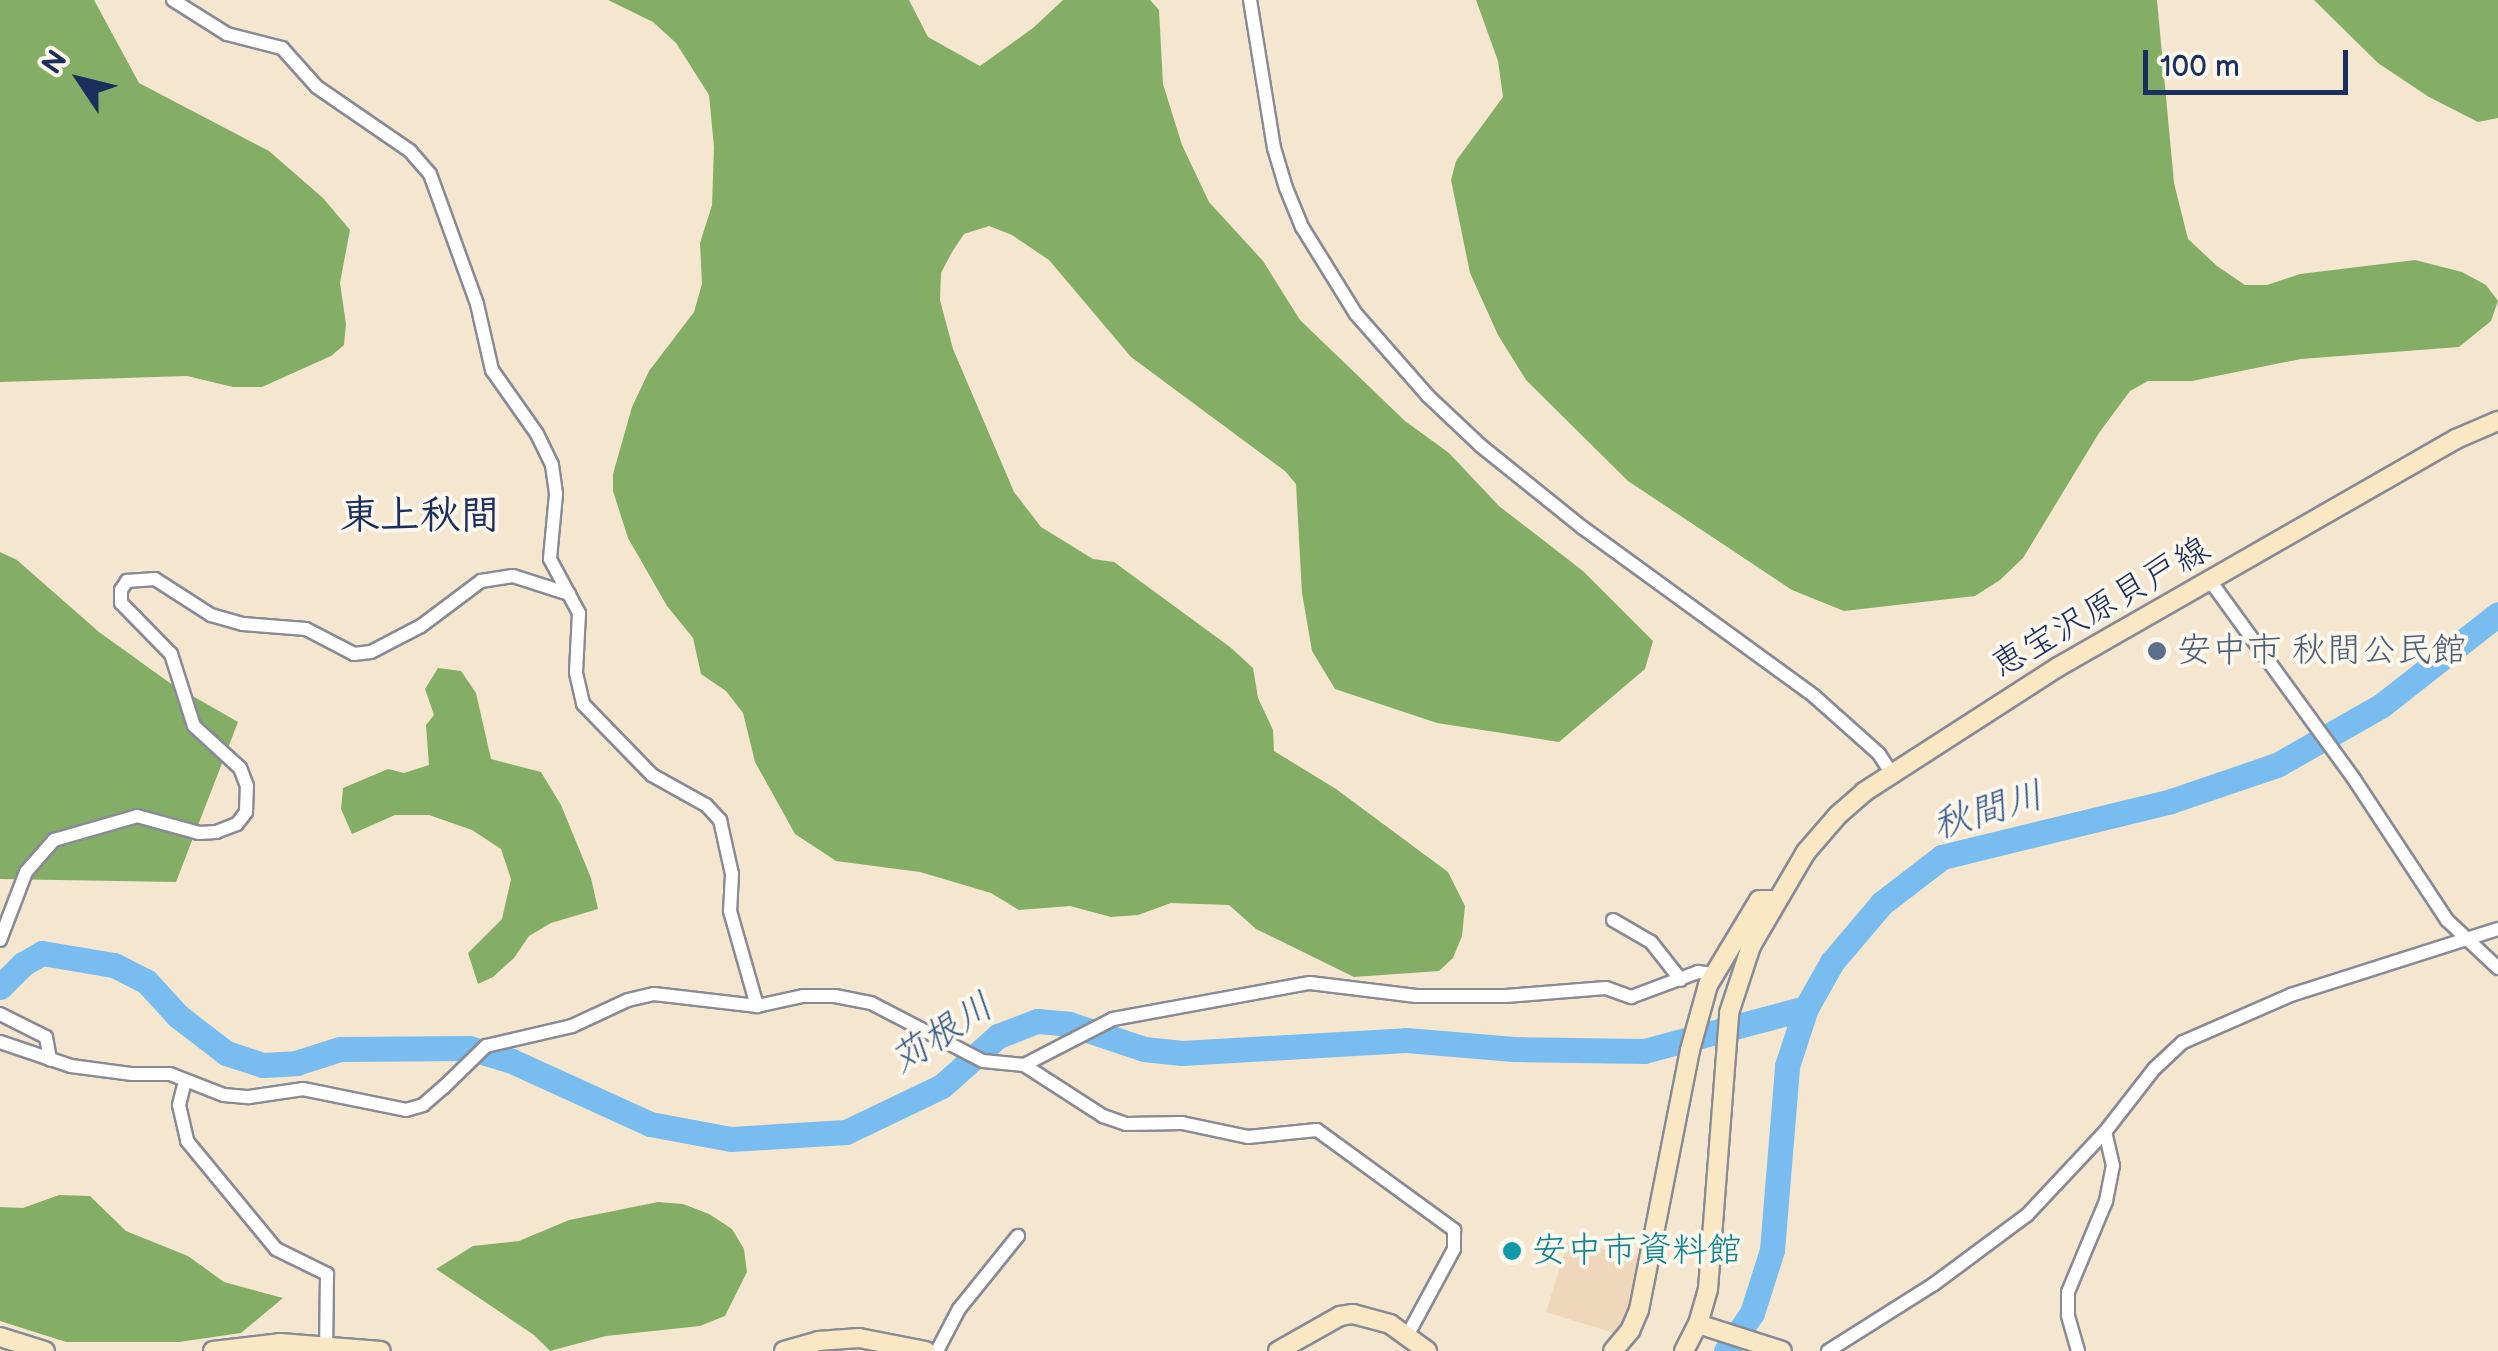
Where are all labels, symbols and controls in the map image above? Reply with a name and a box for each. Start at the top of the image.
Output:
north arrow [30,30,130,130]
scale bar [2148,30,2353,92]
text: N [35,44,75,81]
text: 100 m [2160,49,2240,85]
district label: 東上秋間 [340,492,500,540]
street label: 恵宝沢原貝戸線 [1984,529,2218,687]
place label: 安中市 秋間公民館 [2177,630,2466,672]
marker: 安中市 秋間公民館 [2146,640,2168,662]
water label: 秋間川 [1927,773,2049,849]
water label: 苅根川 [882,984,1002,1084]
place label: 安中市資料館 [1532,1230,1742,1272]
marker: 安中市資料館 [1501,1240,1523,1262]

